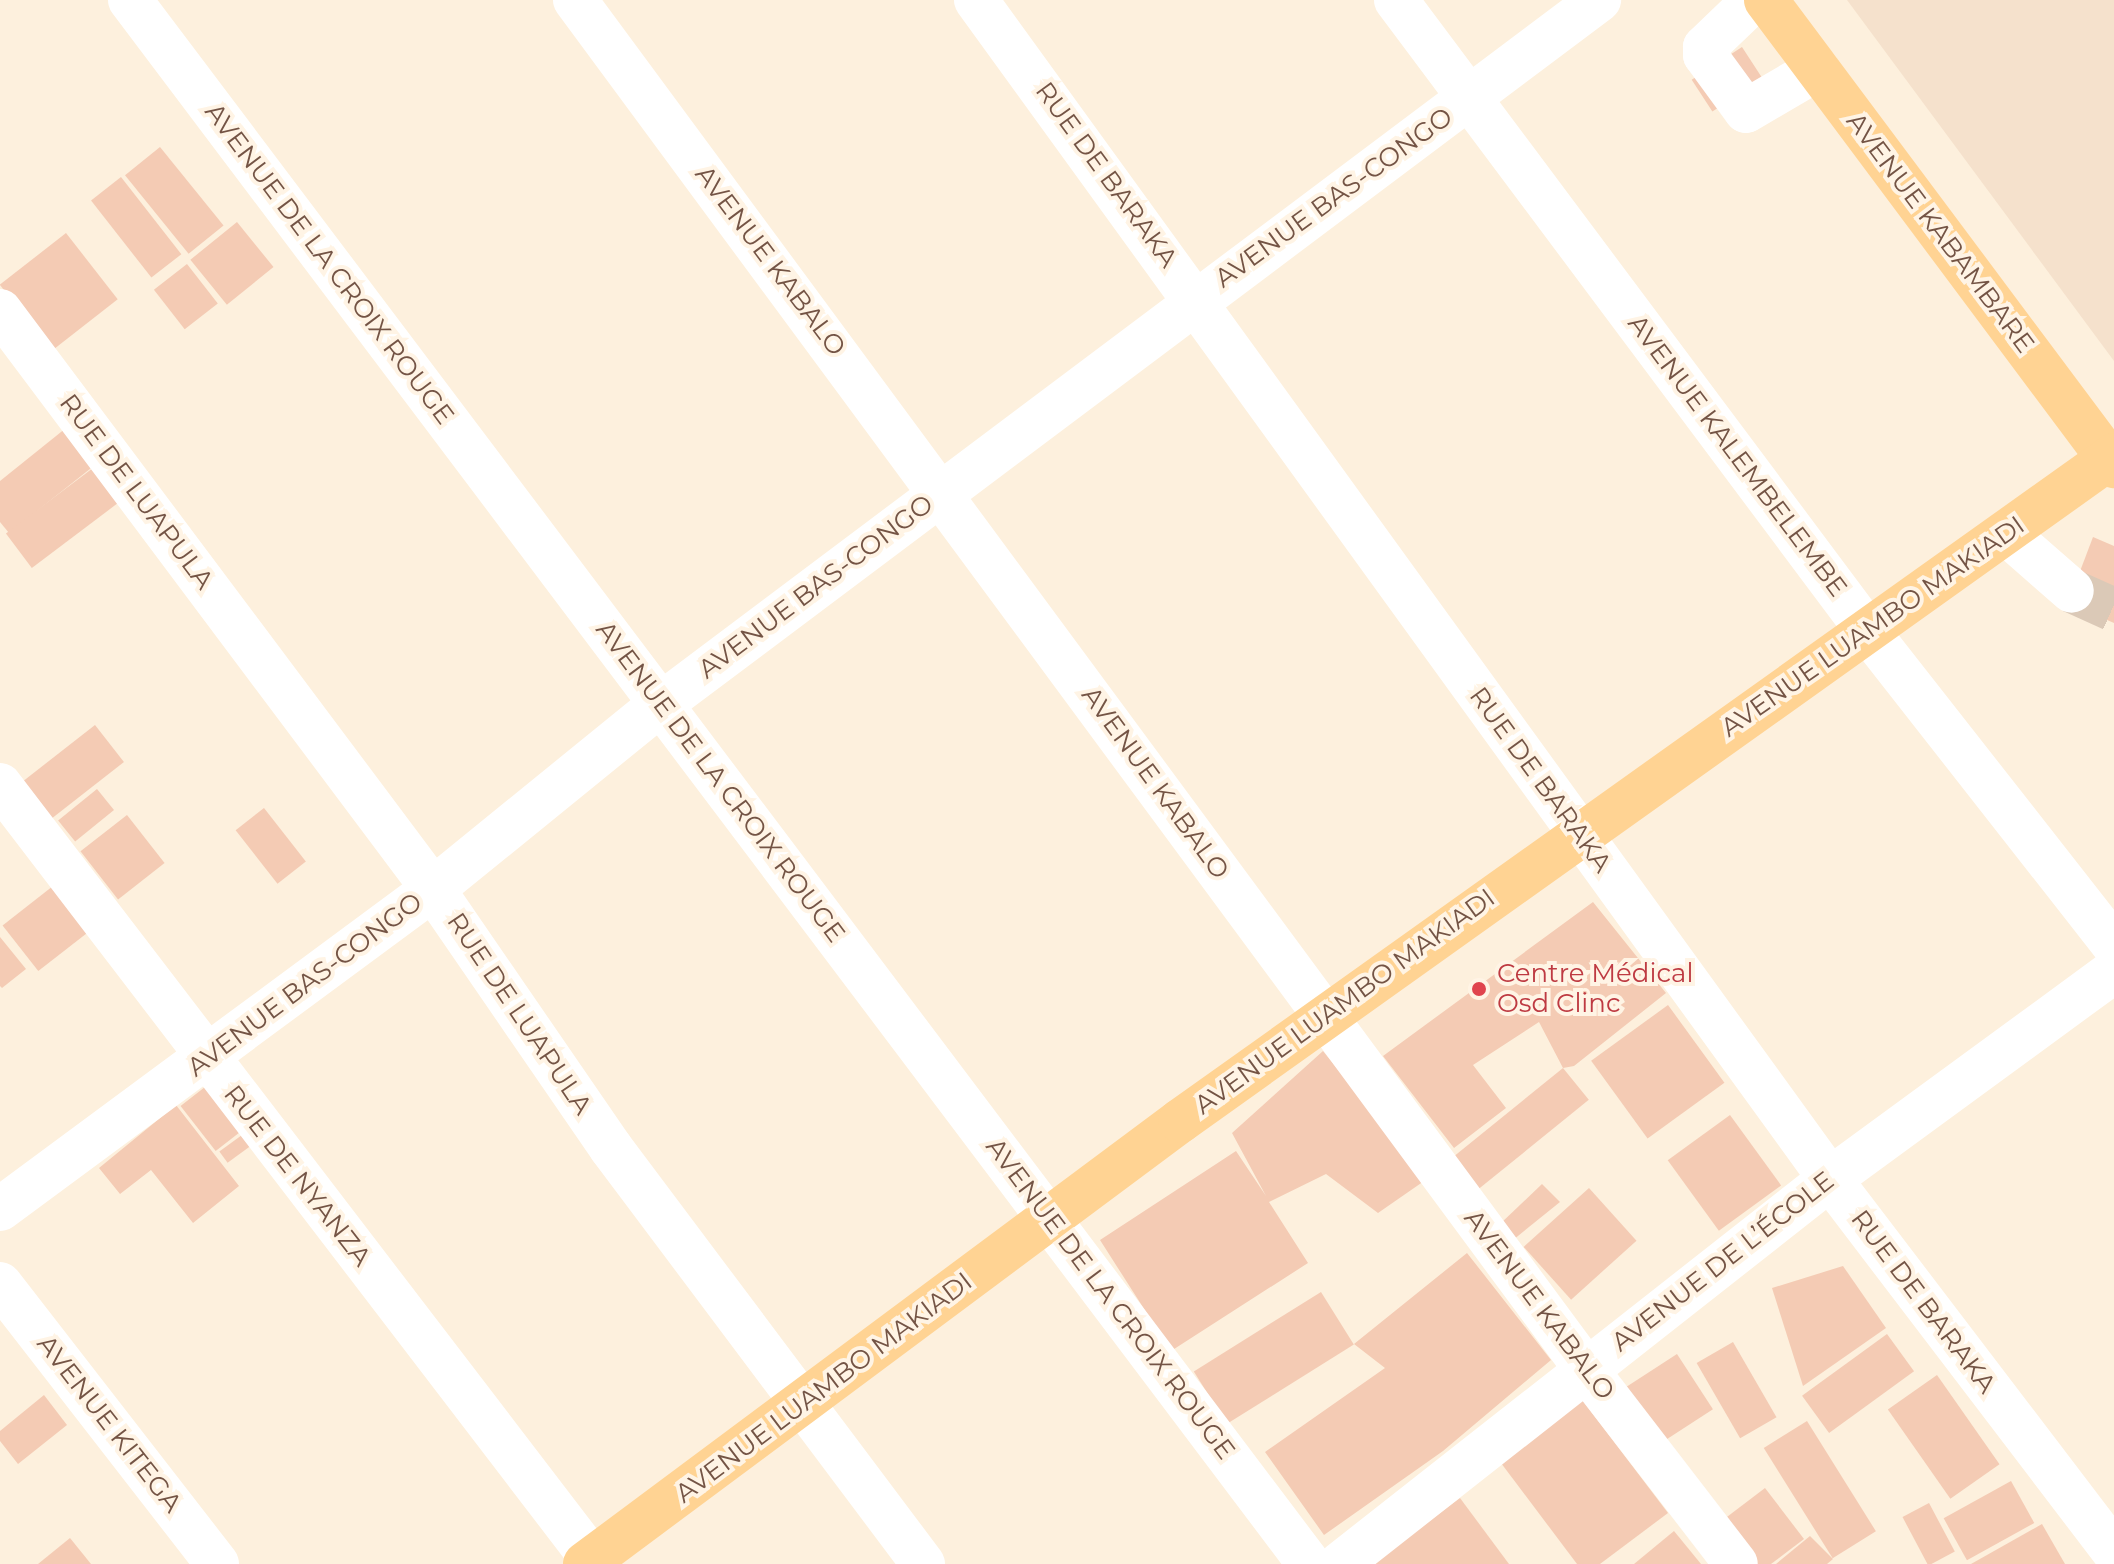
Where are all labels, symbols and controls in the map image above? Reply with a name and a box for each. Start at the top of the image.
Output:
street label: RUE DE BARAKA [1028,76,1184,274]
street label: AVENUE DE LA CROIX ROUGE [198,97,460,431]
street label: AVENUE BAS-CONGO [1209,101,1459,295]
street label: AVENUE KABAMBARE [1840,107,2040,359]
street label: AVENUE KABALO [688,160,852,362]
street label: AVENUE KALEMBELEMBE [1621,309,1853,603]
street label: RUE DE LUAPULA [52,388,220,596]
street label: AVENUE BAS-CONGO [692,489,940,685]
street label: AVENUE LUAMBO MAKIADI [1715,510,2031,744]
street label: AVENUE DE LA CROIX ROUGE [589,615,851,949]
street label: AVENUE KABALO [1075,681,1235,885]
street label: RUE DE BARAKA [1462,681,1618,879]
street label: AVENUE LUAMBO MAKIADI [1189,883,1501,1121]
street label: AVENUE BAS-CONGO [181,887,429,1083]
street label: RUE DE LUAPULA [440,907,598,1121]
place label: Centre Médical Osd Clinc [1497,958,1693,1020]
marker: Centre Médical Osd Clinc [1468,978,1490,1000]
street label: RUE DE NYANZA [217,1079,377,1273]
street label: AVENUE DE LA CROIX ROUGE [979,1132,1241,1466]
street label: AVENUE DE L’ÉCOLE [1606,1166,1840,1358]
street label: AVENUE KABALO [1457,1204,1621,1406]
street label: RUE DE BARAKA [1844,1204,2002,1400]
street label: AVENUE LUAMBO MAKIADI [669,1266,979,1510]
street label: AVENUE KITEGA [30,1329,188,1519]

